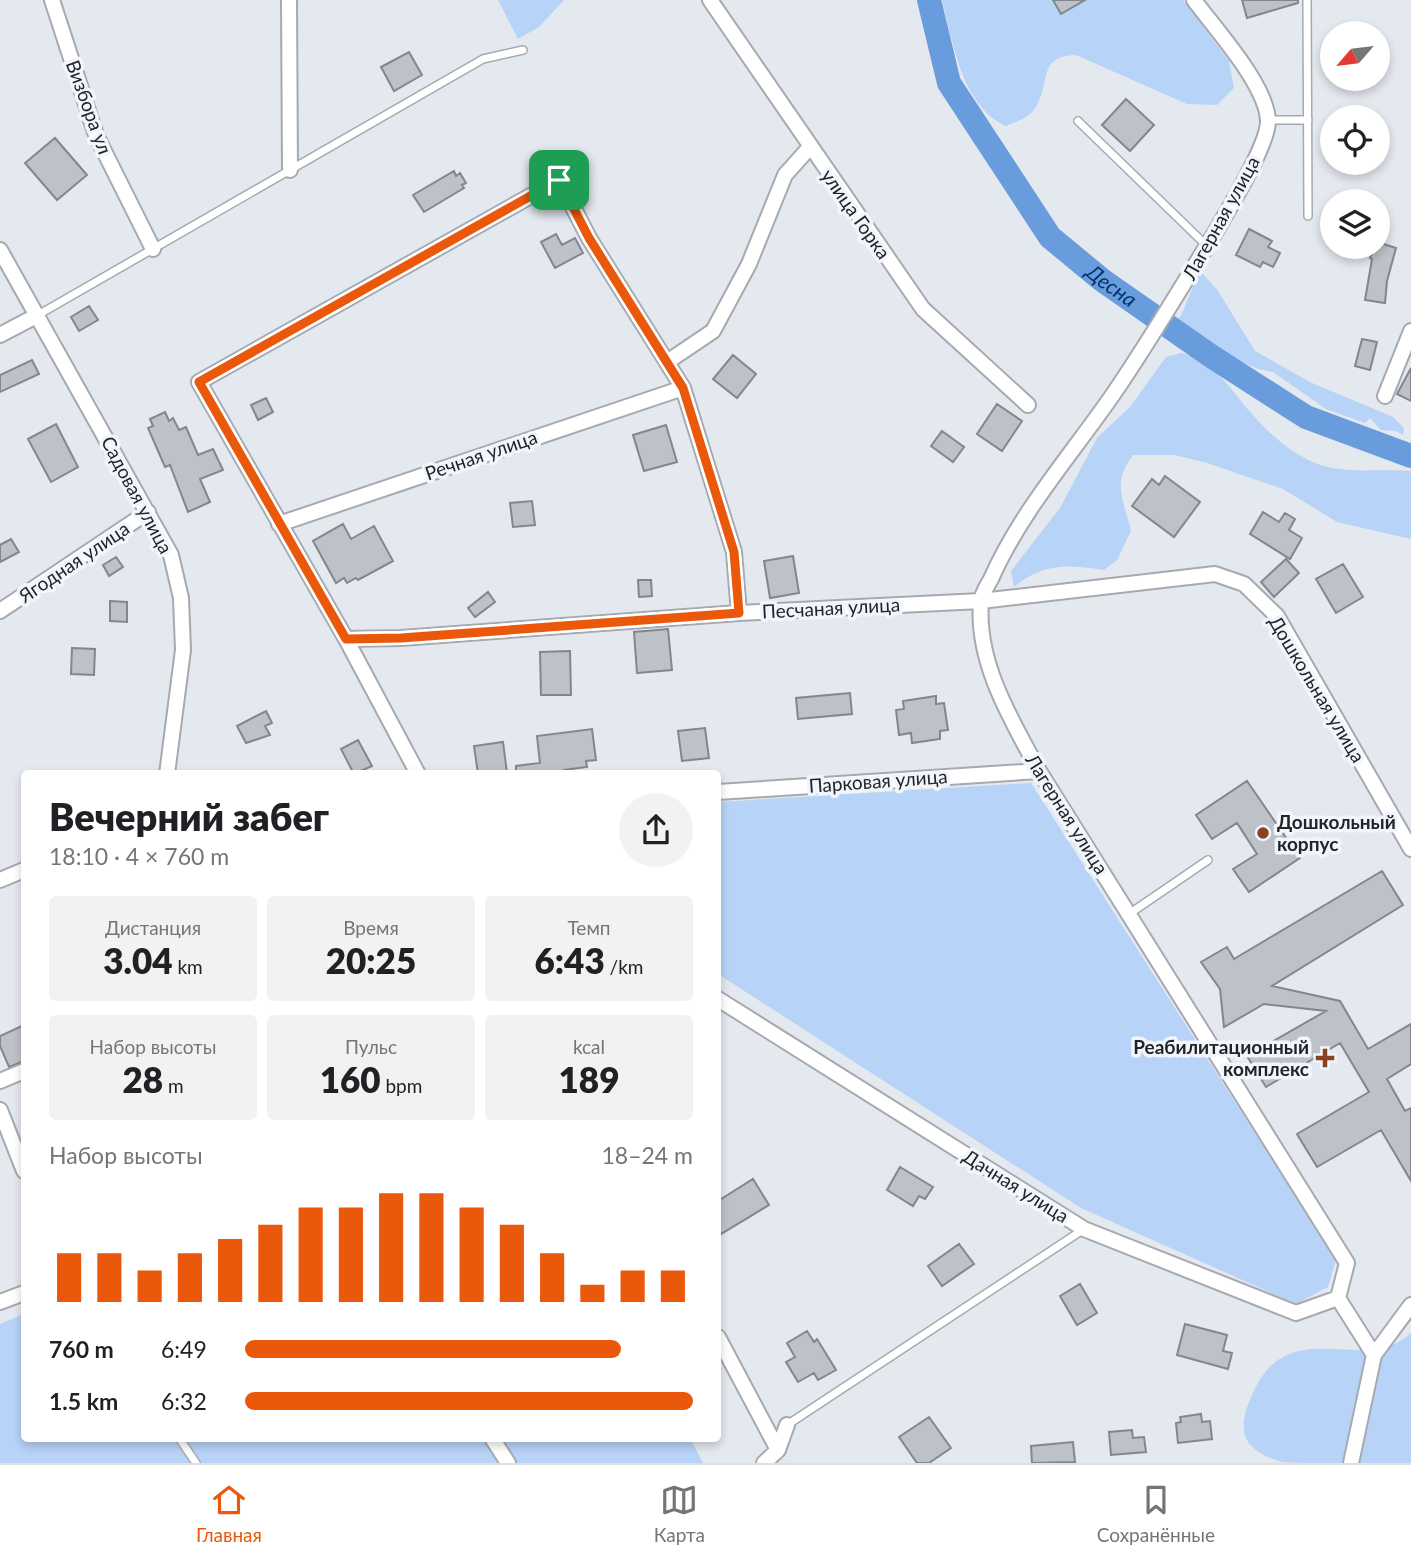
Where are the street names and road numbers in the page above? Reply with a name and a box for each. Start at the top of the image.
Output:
street label: Визбора ул [62,57,117,157]
street label: Лагерная улица [1177,152,1264,284]
street label: улица Горка [817,164,896,263]
street label: Речная улица [422,425,540,484]
street label: Садовая улица [97,432,178,557]
street label: Ягодная улица [13,516,133,608]
street label: Песчаная улица [761,592,901,623]
street label: Дошкольная улица [1265,611,1370,766]
street label: Лагерная улица [1021,749,1114,878]
street label: Парковая улица [808,764,948,797]
street label: Дачная улица [959,1144,1073,1227]

